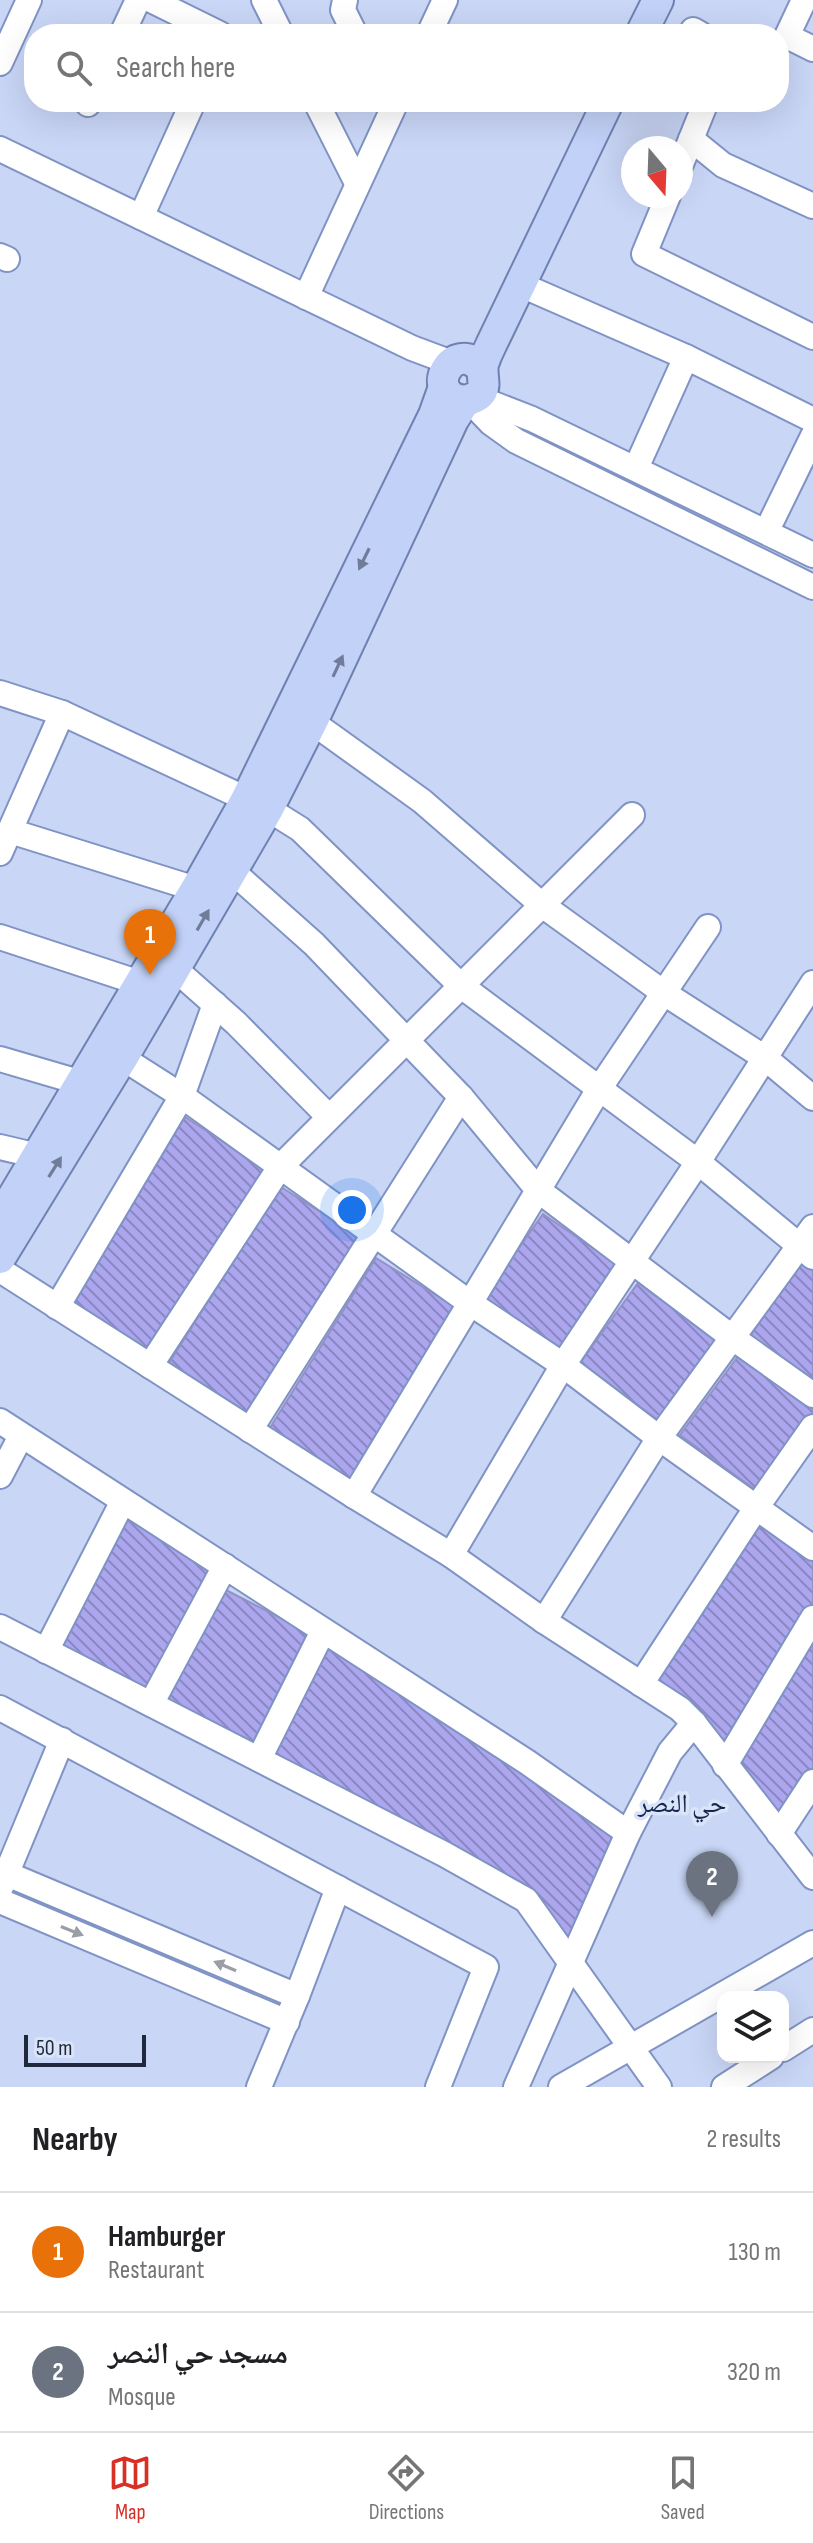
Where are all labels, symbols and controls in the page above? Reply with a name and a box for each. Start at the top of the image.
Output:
search box [24,24,789,112]
icon: search [52,46,96,90]
text: Search here [116,50,235,86]
north arrow [621,136,693,208]
one-way arrow [357,547,371,570]
one-way arrow [331,654,345,678]
pin: 1 [124,909,176,975]
one-way arrow [196,909,210,931]
one-way arrow [48,1156,62,1178]
your location [332,1190,372,1230]
district label: حي النصر [637,1789,726,1823]
pin: 2 [686,1851,738,1917]
one-way arrow [60,1925,84,1938]
one-way arrow [213,1959,237,1972]
map controls [717,1991,789,2063]
button: layers [717,1991,789,2063]
scale bar [24,2031,146,2067]
text: 50 m [36,2035,72,2062]
text: Nearby [32,2119,118,2160]
text: 2 results [707,2124,781,2155]
text: Hamburger [108,2219,225,2255]
text: 1 [53,2237,63,2268]
text: 130 m [729,2237,781,2268]
text: Restaurant [108,2255,204,2286]
text: مسجد حي النصر [108,2336,288,2372]
text: 2 [52,2357,64,2388]
text: 320 m [727,2357,781,2388]
text: Mosque [108,2382,176,2413]
tab: Map [108,2451,152,2526]
tab: Directions [369,2451,444,2526]
tab: Saved [661,2451,705,2526]

